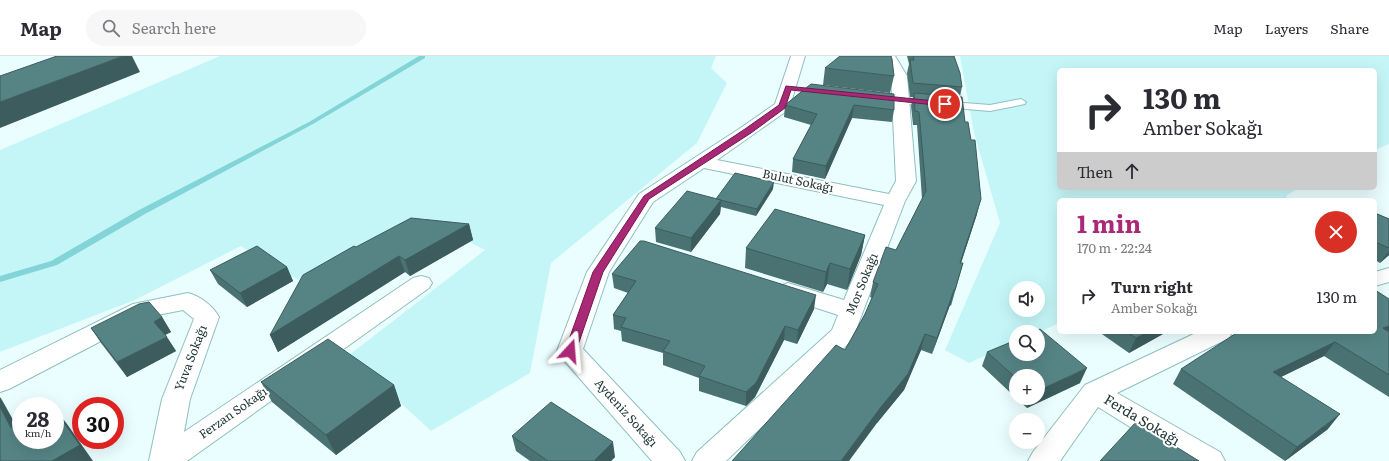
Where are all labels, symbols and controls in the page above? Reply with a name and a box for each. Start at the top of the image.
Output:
search box [86,10,366,46]
text: Map [20,14,62,42]
text: Search here [132,16,216,39]
icon: search [100,17,122,39]
text: Map [1213,18,1243,38]
text: Layers [1265,18,1308,38]
text: Share [1330,18,1369,38]
text: 130 m [1143,76,1221,118]
icon: right [1077,84,1129,136]
pin [928,87,962,121]
icon: arrive [934,93,956,115]
text: Amber Sokağı [1143,114,1263,141]
text: Then [1077,160,1113,183]
icon: ahead [1121,160,1143,182]
street label: Bulut Sokağı [761,164,835,196]
text: 1 min [1077,205,1141,240]
button: close [1315,211,1357,253]
text: 170 m · 22:24 [1077,238,1152,257]
street label: Mor Sokağı [841,250,882,317]
text: Turn right [1111,275,1193,298]
map controls [1009,281,1045,449]
button: sound [1009,281,1045,317]
icon: right [1077,285,1099,307]
text: 130 m [1317,285,1357,308]
text: Amber Sokağı [1111,298,1197,317]
street label: Yuva Sokağı [169,322,211,393]
button: search [1009,325,1045,361]
position arrow [549,330,591,372]
button: + [1009,369,1045,405]
street label: Aydeniz Sokağı [591,374,662,450]
street label: Ferzan Sokağı [195,382,270,442]
street label: Ferda Sokağı [1101,389,1185,450]
speed limit sign: 30 [72,397,124,449]
text: 28 [27,403,49,433]
button: − [1009,413,1045,449]
text: km/h [25,425,51,440]

